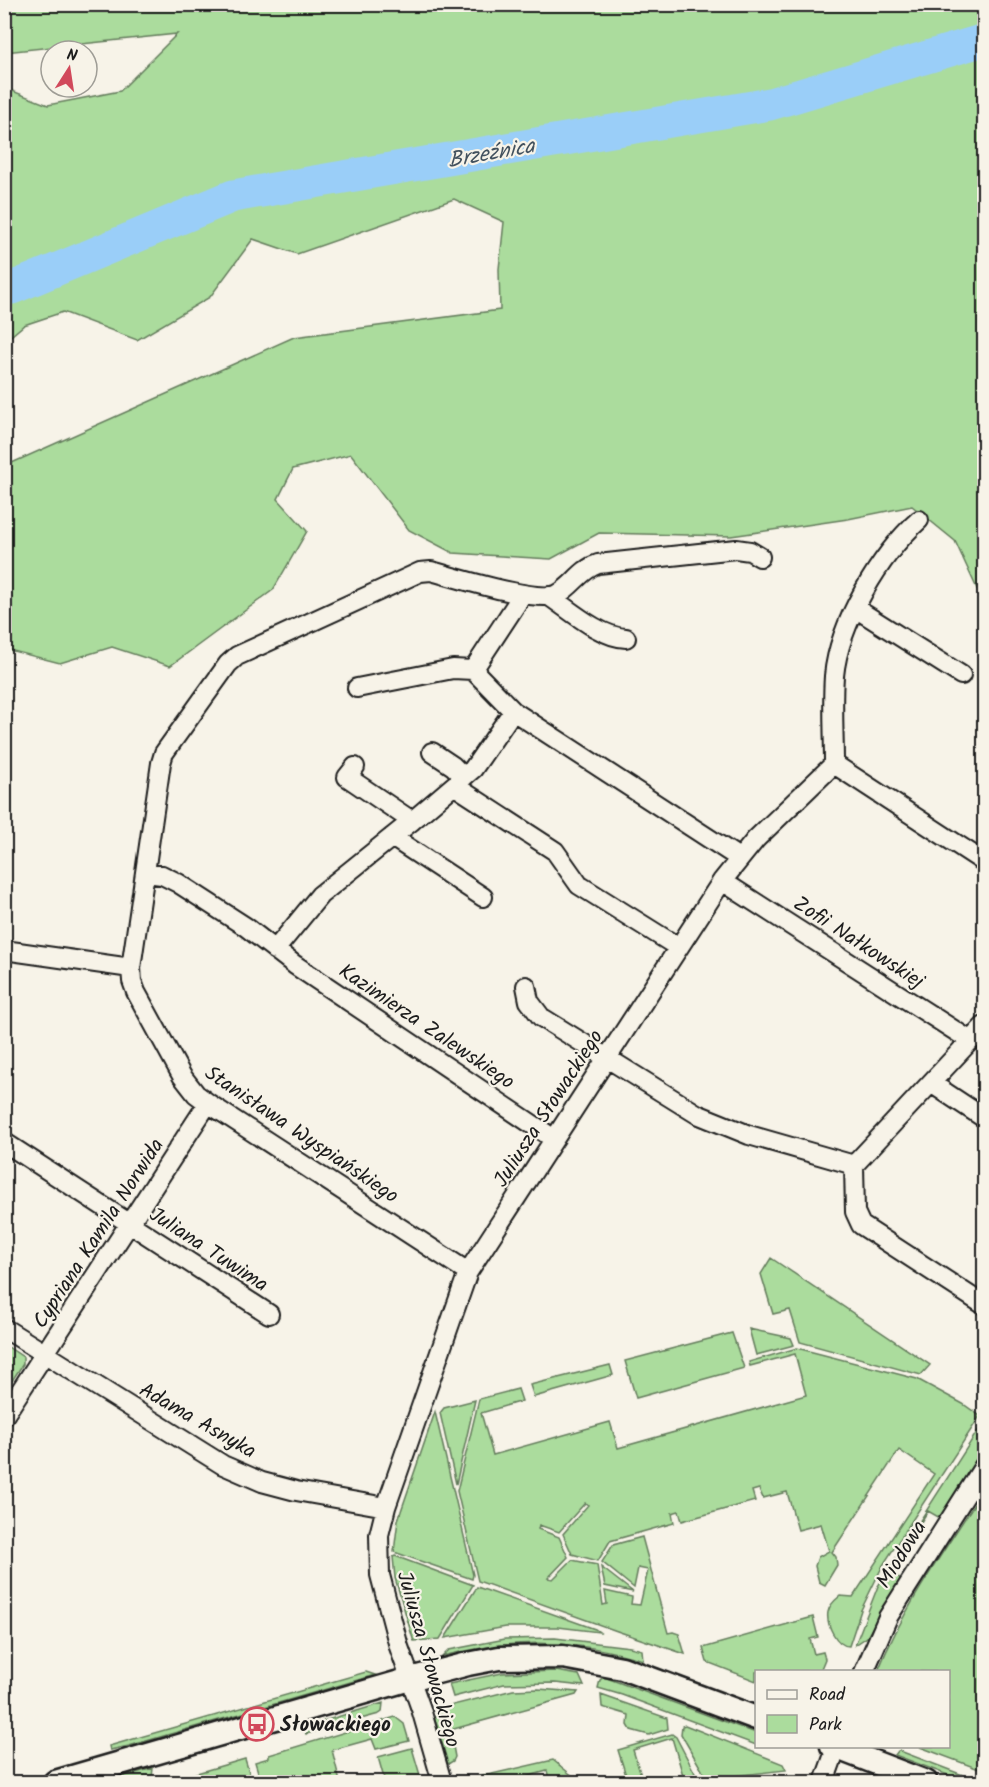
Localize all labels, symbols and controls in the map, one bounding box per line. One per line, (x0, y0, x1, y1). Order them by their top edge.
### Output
north arrow (39, 39, 99, 99)
text: N (64, 43, 79, 69)
water label: Brzeźnica (445, 129, 539, 179)
street label: Zofii Nałkowskiej (786, 888, 931, 999)
street label: Kazimierza Zalewskiego (331, 956, 521, 1099)
street label: Juliusza Słowackiego (486, 1024, 613, 1194)
street label: Stanisława Wyspiańskiego (197, 1058, 405, 1213)
street label: Cypriana Kamila Norwida (25, 1132, 173, 1336)
street label: Juliana Tuwima (142, 1199, 274, 1301)
street label: Adama Asnyka (132, 1374, 262, 1468)
street label: Miodowa (868, 1514, 936, 1595)
street label: Juliusza Słowackiego (387, 1567, 469, 1751)
legend (755, 1670, 950, 1748)
text: Road (809, 1681, 846, 1710)
bus stop icon: Słowackiego (239, 1706, 275, 1742)
place label: Słowackiego (280, 1709, 391, 1742)
text: Park (809, 1711, 842, 1740)

